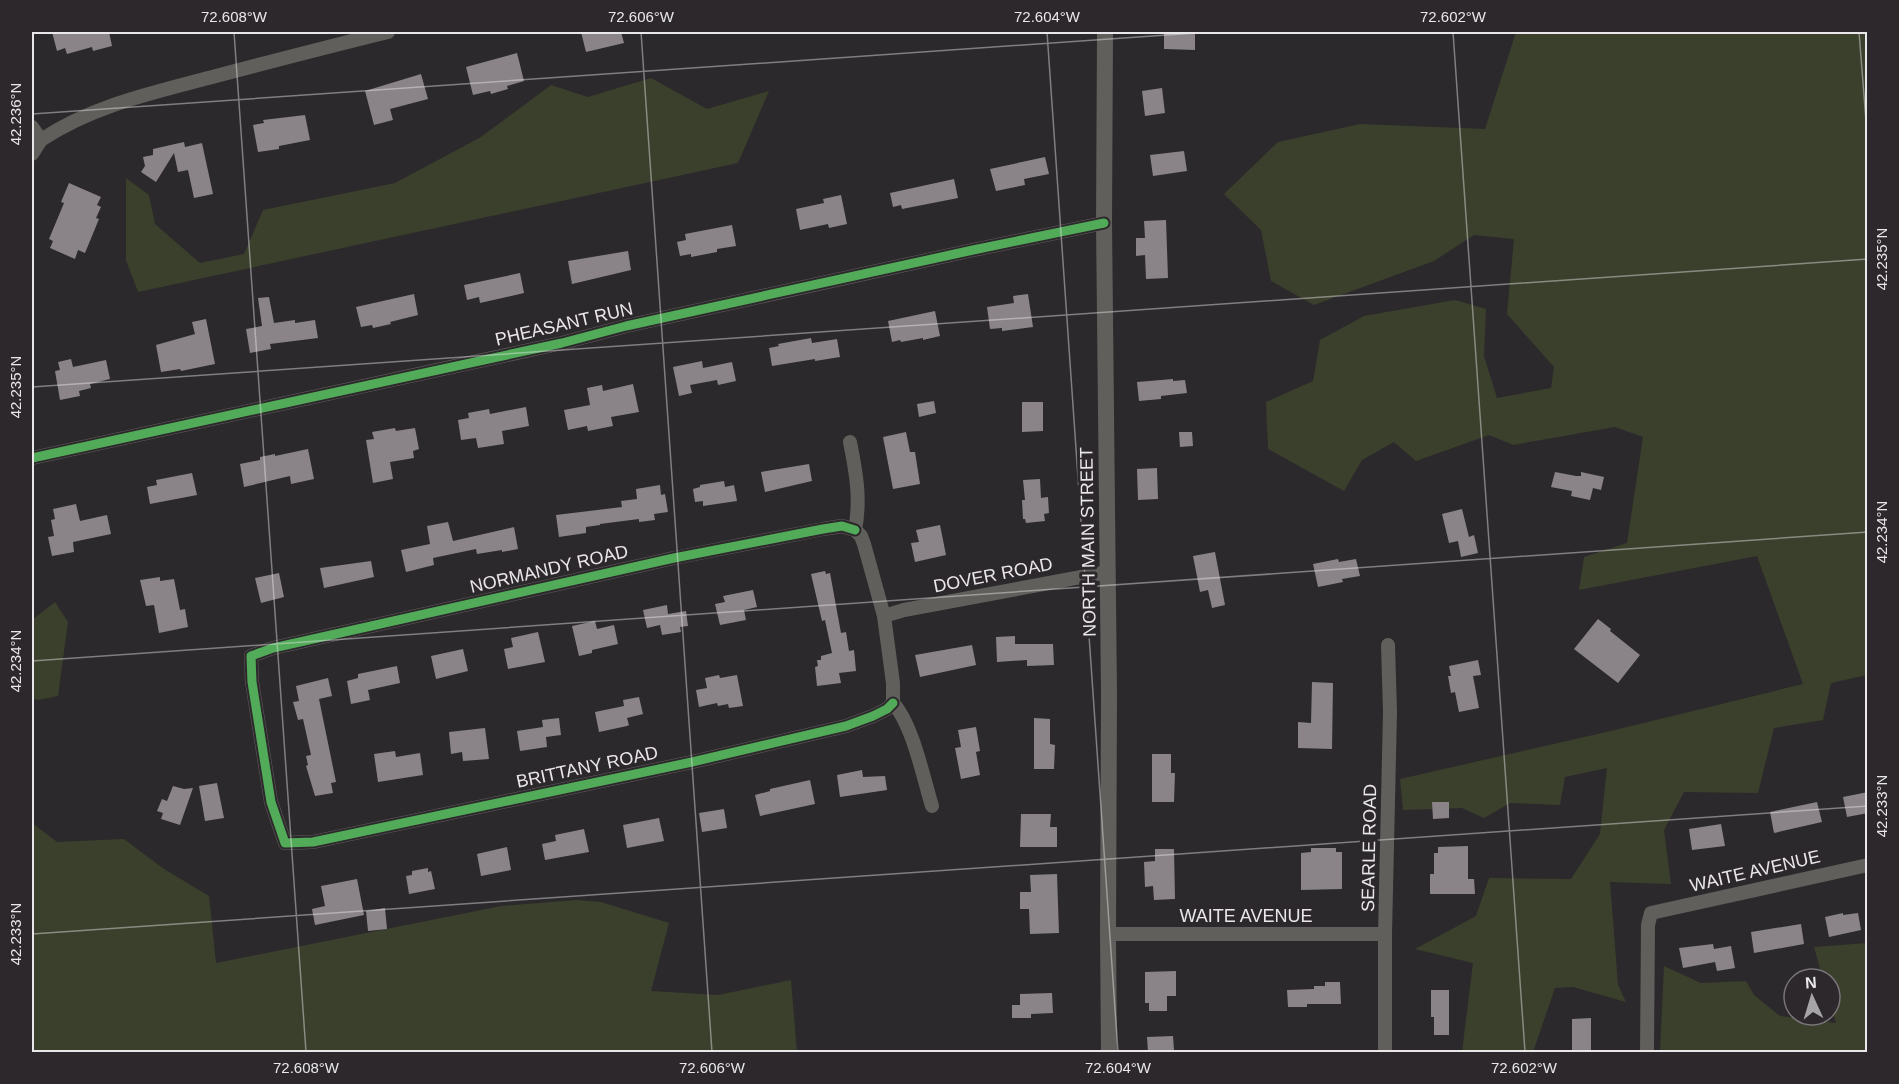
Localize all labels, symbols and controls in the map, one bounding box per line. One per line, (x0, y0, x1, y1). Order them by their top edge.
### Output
text: 72.608°W (201, 8, 268, 25)
text: 72.606°W (608, 8, 675, 25)
text: 72.604°W (1014, 8, 1081, 25)
text: 72.602°W (1420, 8, 1487, 25)
text: 42.236°N (7, 83, 24, 145)
text: 42.235°N (1873, 228, 1890, 290)
street label: PHEASANT RUN (493, 298, 635, 350)
text: 42.235°N (7, 356, 24, 418)
street label: NORTH MAIN STREET (1076, 447, 1100, 637)
text: 42.234°N (1873, 501, 1890, 563)
street label: NORMANDY ROAD (468, 541, 630, 597)
street label: DOVER ROAD (932, 554, 1054, 596)
text: 42.234°N (7, 630, 24, 692)
street label: BRITTANY ROAD (514, 742, 660, 792)
text: 42.233°N (1873, 775, 1890, 837)
street label: SEARLE ROAD (1358, 784, 1380, 912)
street label: WAITE AVENUE (1688, 846, 1822, 896)
text: 42.233°N (7, 903, 24, 965)
street label: WAITE AVENUE (1179, 906, 1313, 926)
north arrow (1782, 967, 1842, 1027)
text: N (1805, 974, 1817, 991)
text: 72.608°W (273, 1059, 340, 1076)
text: 72.606°W (679, 1059, 746, 1076)
text: 72.604°W (1085, 1059, 1152, 1076)
text: 72.602°W (1491, 1059, 1558, 1076)

